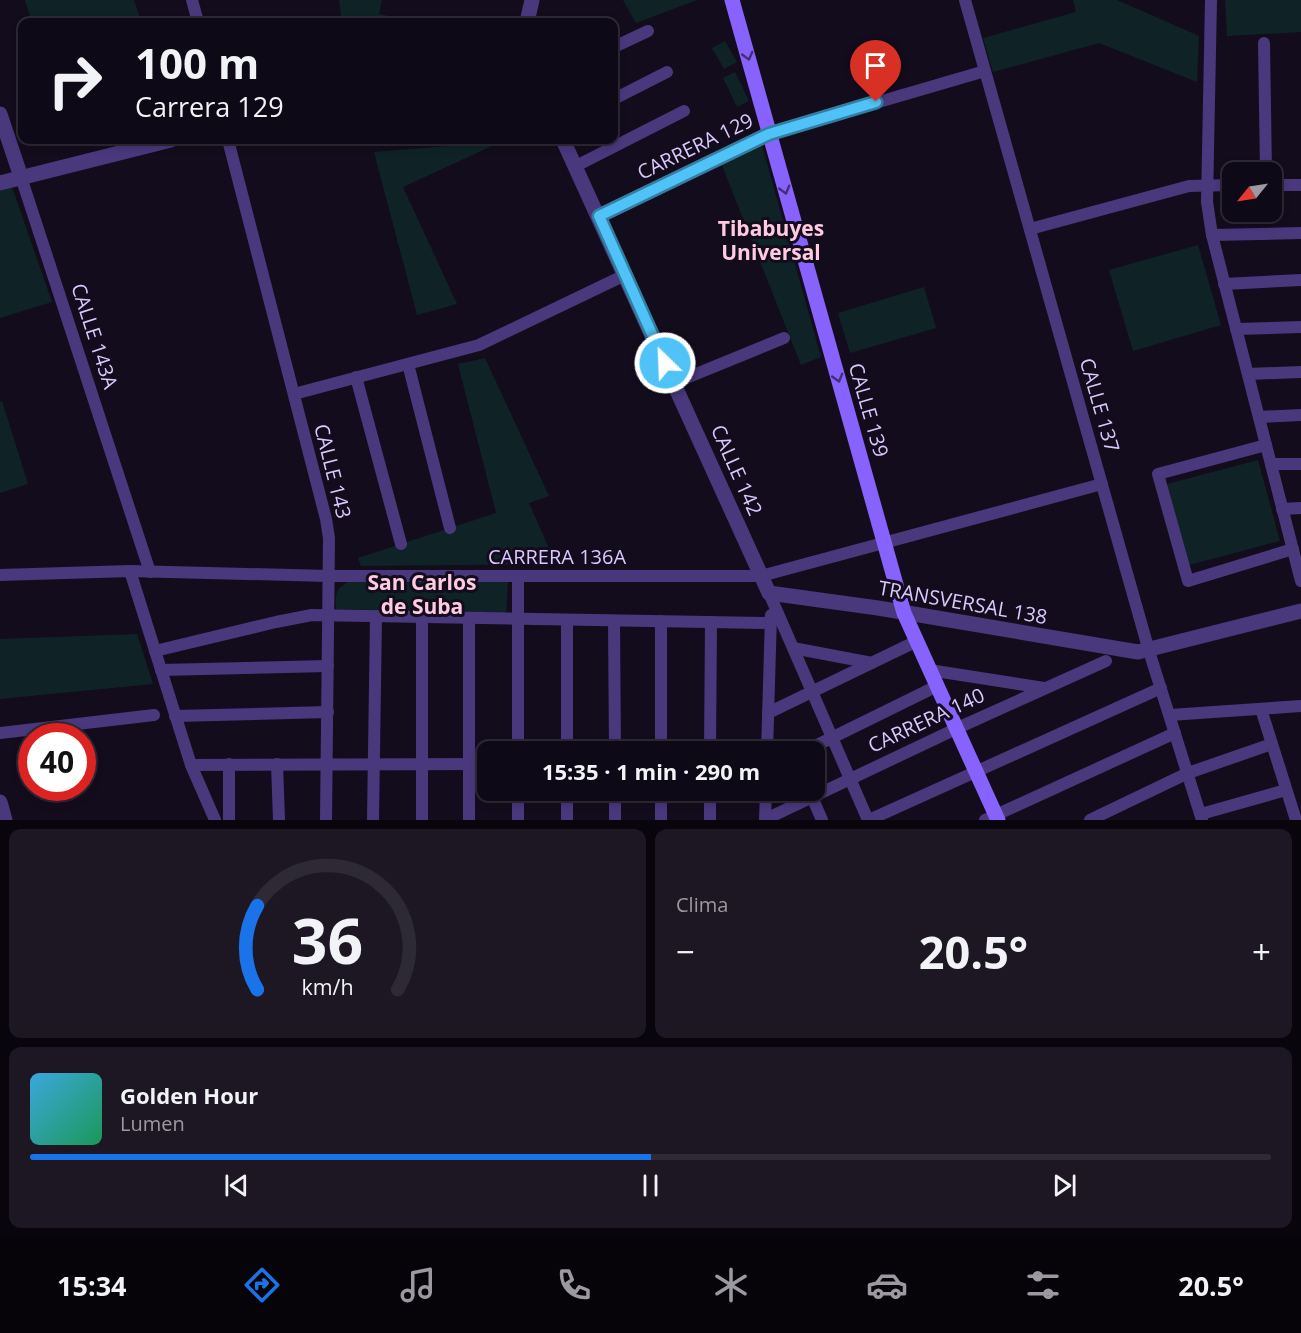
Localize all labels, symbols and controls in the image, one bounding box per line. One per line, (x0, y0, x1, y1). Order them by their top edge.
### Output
text: 100 m (135, 34, 259, 91)
pin (850, 40, 901, 102)
icon: right (36, 42, 114, 120)
icon: arrive (859, 49, 892, 82)
one-way arrow (740, 51, 753, 61)
text: Carrera 129 (135, 88, 284, 125)
street label: CARRERA 129 (633, 106, 757, 186)
north arrow (1222, 162, 1282, 222)
map controls (1222, 162, 1282, 222)
one-way arrow (778, 184, 790, 195)
district label: Tibabuyes Universal (718, 214, 824, 266)
street label: CALLE 143A (65, 280, 125, 393)
position arrow (633, 331, 697, 395)
street label: CALLE 137 (1074, 355, 1126, 455)
street label: CALLE 139 (843, 360, 895, 460)
one-way arrow (830, 373, 843, 383)
street label: CALLE 142 (705, 420, 769, 520)
street label: CALLE 143 (308, 421, 358, 521)
street label: CARRERA 136A (488, 543, 626, 570)
district label: San Carlos de Suba (368, 568, 476, 620)
street label: TRANSVERSAL 138 (876, 574, 1050, 630)
street label: CARRERA 140 (863, 681, 989, 759)
speed limit sign: 40 (18, 723, 96, 801)
text: 15:35 · 1 min · 290 m (542, 756, 760, 786)
text: Clima (676, 891, 728, 918)
text: 36 (292, 897, 363, 982)
text: 20.5° (919, 921, 1028, 982)
text: − (676, 929, 695, 974)
text: + (1252, 929, 1271, 974)
text: km/h (301, 973, 354, 1002)
text: Golden Hour (120, 1080, 258, 1110)
text: Lumen (120, 1110, 185, 1137)
icon: previous (220, 1169, 253, 1202)
icon: pause (634, 1169, 667, 1202)
icon: next (1048, 1169, 1081, 1202)
icon: directions (241, 1264, 283, 1306)
icon: music (397, 1264, 439, 1306)
icon: phone (553, 1264, 595, 1306)
icon: climate (710, 1264, 752, 1306)
icon: car (866, 1264, 908, 1306)
icon: filters (1022, 1264, 1064, 1306)
text: 15:34 (57, 1267, 127, 1304)
text: 20.5° (1178, 1267, 1244, 1304)

